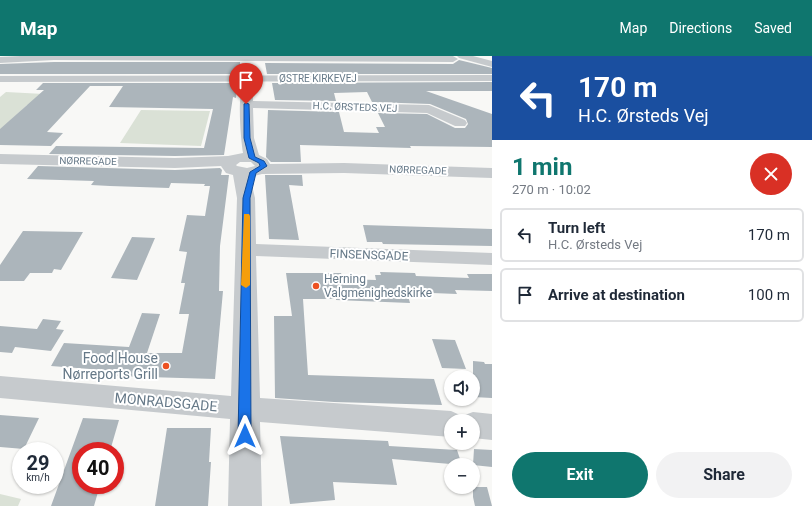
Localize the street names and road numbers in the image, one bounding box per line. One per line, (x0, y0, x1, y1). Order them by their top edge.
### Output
street label: ØSTRE KIRKEVEJ (279, 73, 357, 84)
street label: H.C. ØRSTEDS VEJ (313, 100, 397, 114)
street label: NØRREGADE (59, 155, 117, 167)
street label: NØRREGADE (389, 163, 447, 177)
street label: FINSENSGADE (329, 247, 409, 263)
street label: MONRADSGADE (114, 390, 218, 414)

